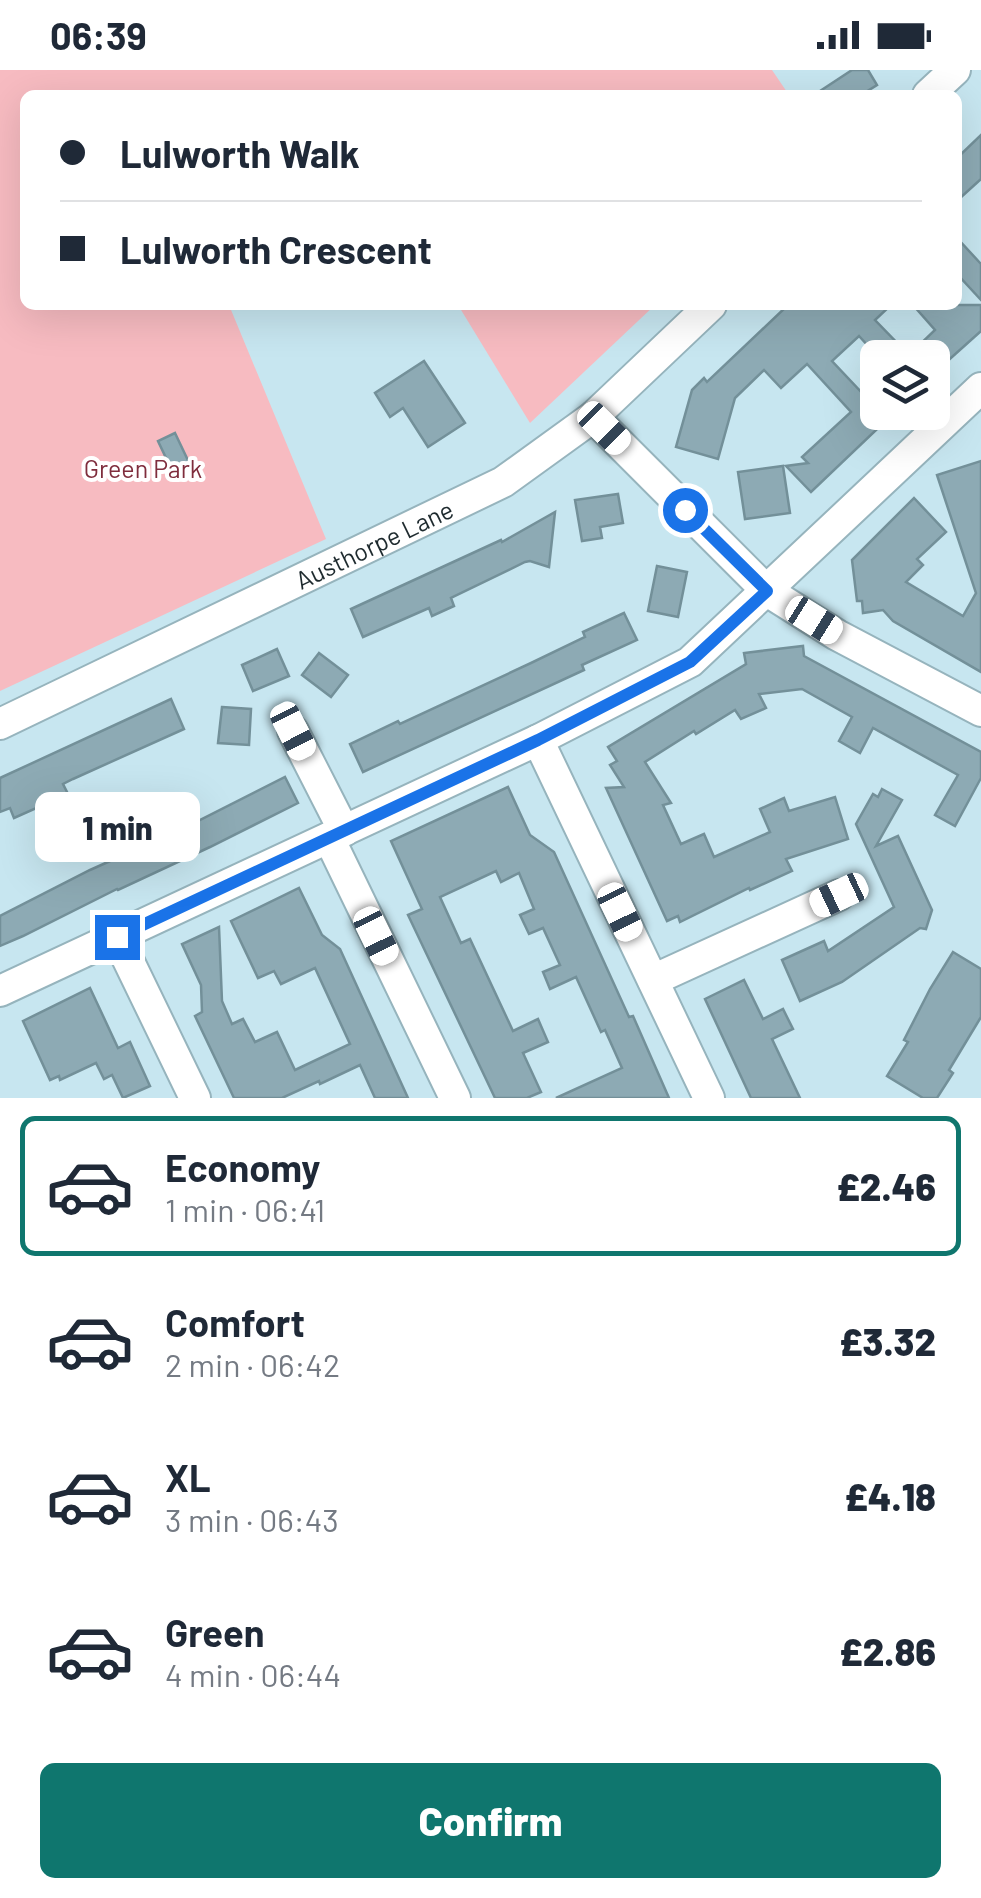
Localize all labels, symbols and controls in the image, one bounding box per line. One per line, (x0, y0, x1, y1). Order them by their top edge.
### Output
text: 06:39 (50, 12, 147, 58)
text: Lulworth Walk (120, 130, 360, 176)
text: Lulworth Crescent (120, 226, 432, 272)
map controls (860, 340, 950, 430)
button: layers (860, 340, 950, 430)
car (572, 396, 636, 460)
park label: Green Park (84, 453, 202, 483)
route start (663, 488, 708, 533)
street label: Austhorpe Lane (290, 493, 458, 595)
car (781, 591, 847, 649)
car (266, 697, 320, 765)
callout: 1 min (34, 792, 200, 862)
text: 1 min (82, 808, 153, 846)
car (805, 869, 873, 921)
car (593, 878, 647, 946)
car (349, 902, 403, 970)
route end (95, 915, 140, 960)
icon: car (45, 1141, 135, 1231)
text: Economy (165, 1144, 320, 1190)
text: £2.46 (836, 1163, 936, 1209)
text: 1 min · 06:41 (165, 1190, 325, 1228)
icon: car (45, 1296, 135, 1386)
text: Comfort (165, 1299, 305, 1345)
text: £3.32 (839, 1318, 936, 1364)
text: 2 min · 06:42 (165, 1345, 340, 1383)
icon: car (45, 1451, 135, 1541)
text: XL (165, 1454, 211, 1500)
text: £4.18 (844, 1473, 936, 1519)
text: 3 min · 06:43 (165, 1500, 339, 1538)
icon: car (45, 1606, 135, 1696)
text: Green (165, 1609, 265, 1655)
text: £2.86 (839, 1628, 936, 1674)
text: 4 min · 06:44 (165, 1655, 341, 1693)
button: Confirm (40, 1763, 941, 1878)

